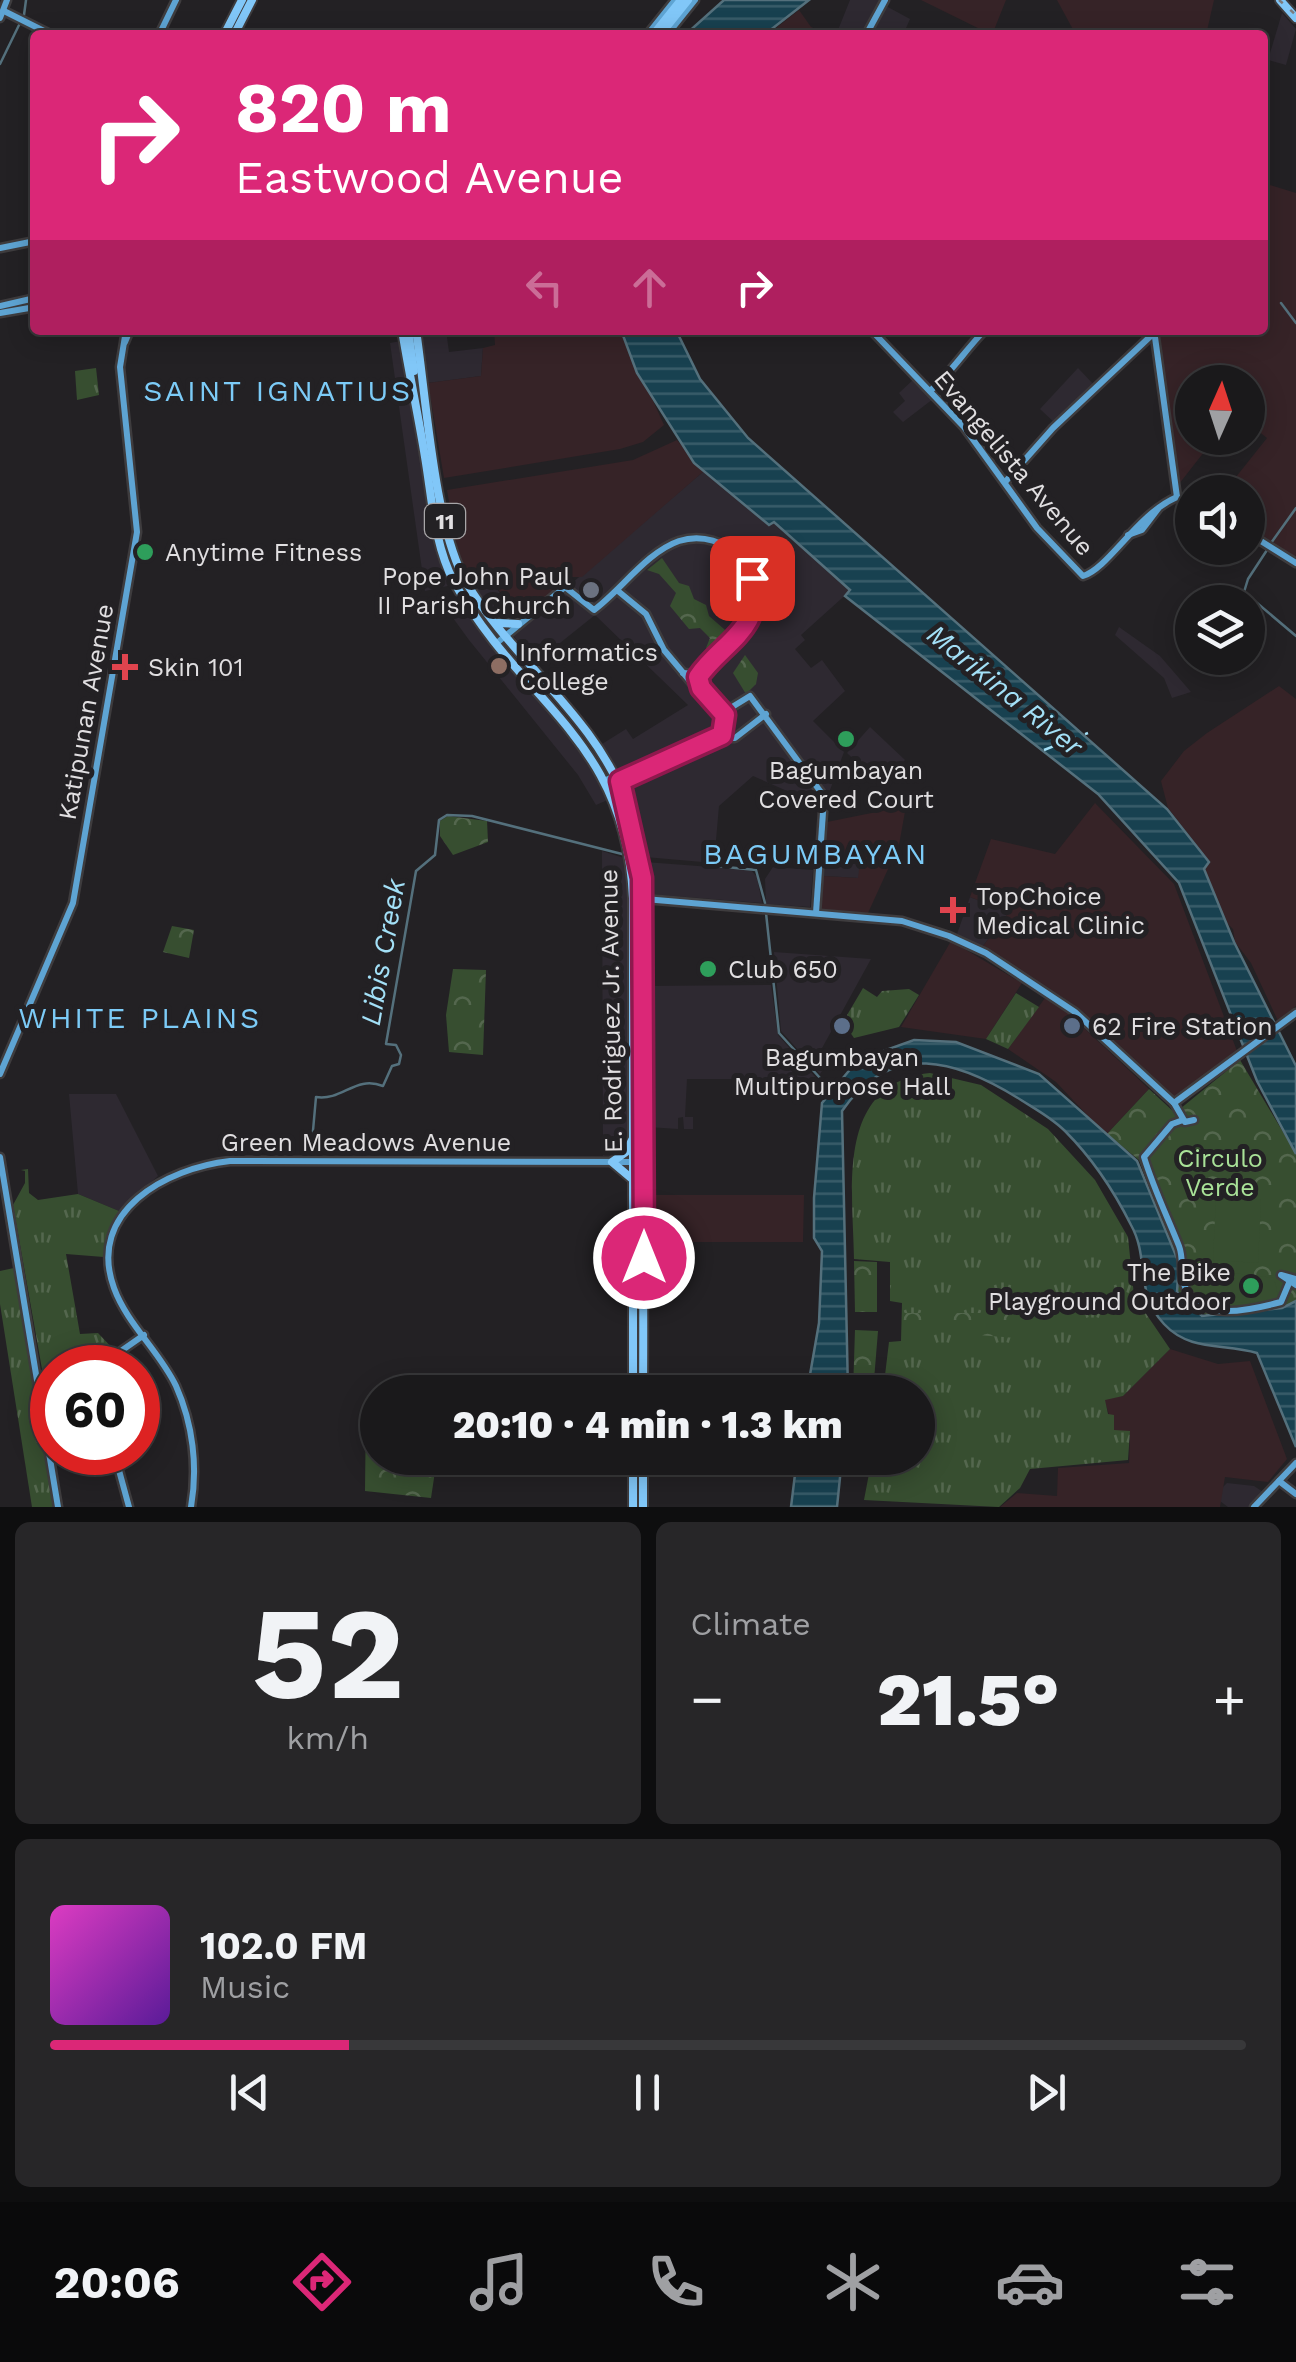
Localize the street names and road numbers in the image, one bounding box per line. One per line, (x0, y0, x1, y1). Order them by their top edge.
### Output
street label: Evangelista Avenue (928, 365, 1100, 561)
road number: 11 (425, 504, 465, 538)
street label: Katipunan Avenue (53, 602, 119, 822)
street label: E. Rodriguez Jr. Avenue (594, 869, 628, 1153)
street label: Green Meadows Avenue (221, 1128, 511, 1157)

